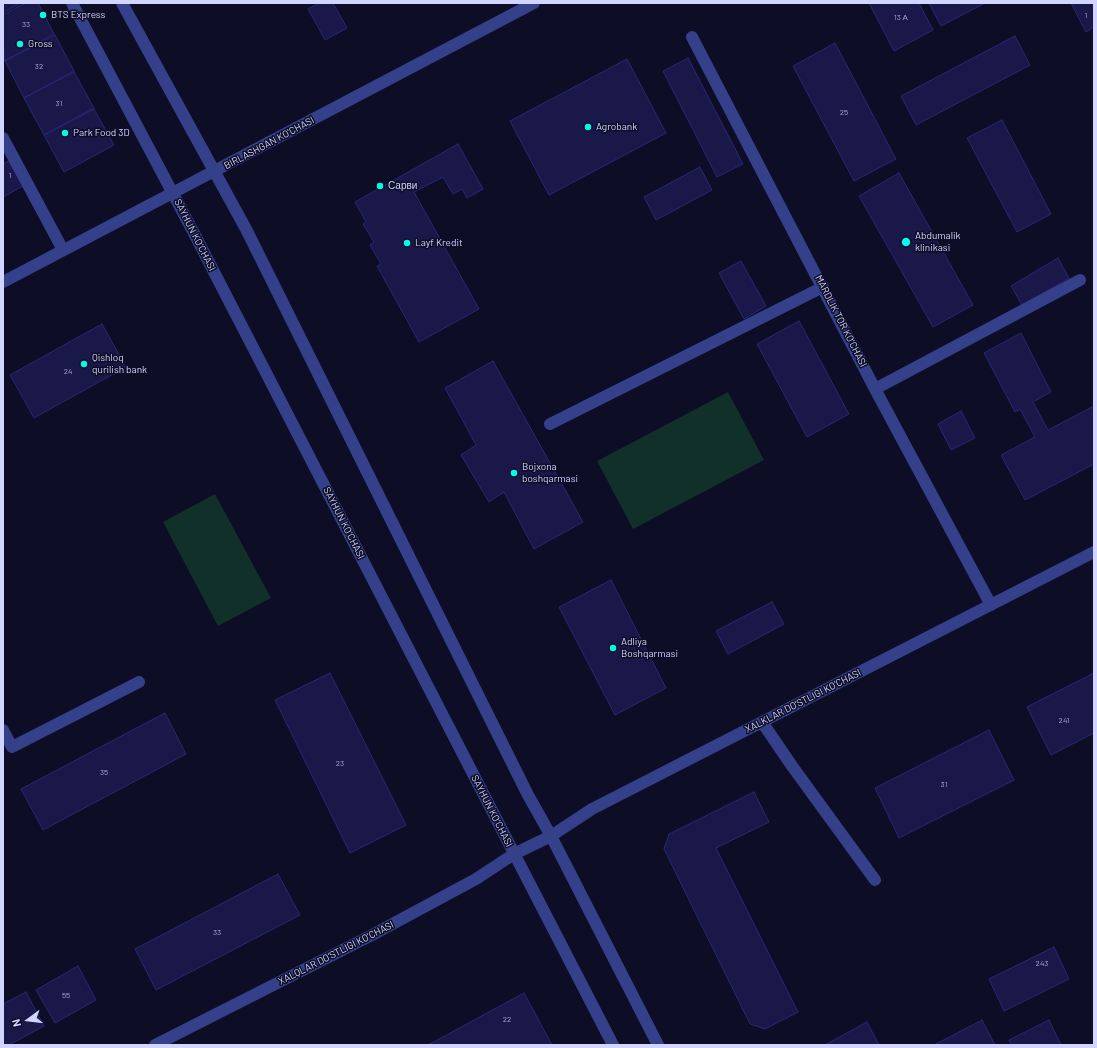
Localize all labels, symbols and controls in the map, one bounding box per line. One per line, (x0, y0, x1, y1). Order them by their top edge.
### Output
place label: BTS Express (51, 9, 105, 21)
marker: BTS Express (38, 10, 48, 20)
house number: 1 (1085, 10, 1087, 20)
house number: 13 А (894, 12, 908, 22)
house number: 33 (22, 19, 30, 29)
place label: Gross (28, 38, 53, 50)
marker: Gross (15, 39, 25, 49)
house number: 32 (35, 61, 43, 71)
house number: 31 (56, 98, 62, 108)
house number: 25 (840, 107, 848, 117)
street label: BIRLASHGAN KO'CHASI (222, 114, 316, 172)
place label: Agrobank (596, 121, 637, 133)
marker: Agrobank (583, 122, 593, 132)
place label: Park Food 3D (73, 127, 130, 139)
marker: Park Food 3D (60, 128, 70, 138)
house number: 1 (9, 170, 11, 180)
place label: Сарви (388, 180, 417, 192)
marker: Сарви (375, 181, 385, 191)
street label: SAYHUN KO'CHASI (172, 197, 218, 273)
place label: Abdumalik klinikasi (915, 230, 961, 254)
marker: Abdumalik klinikasi (900, 236, 912, 248)
place label: Layf Kredit (415, 237, 463, 249)
marker: Layf Kredit (402, 238, 412, 248)
street label: MARDLIK TOR KO'CHASI (813, 273, 869, 369)
place label: Qishloq qurilish bank (92, 352, 147, 376)
marker: Qishloq qurilish bank (79, 359, 89, 369)
house number: 24 (64, 366, 72, 376)
place label: Bojxona boshqarmasi (522, 461, 578, 484)
marker: Bojxona boshqarmasi (509, 468, 519, 478)
street label: SAYHUN KO'CHASI (321, 485, 367, 561)
place label: Adliya Boshqarmasi (621, 636, 678, 660)
marker: Adliya Boshqarmasi (608, 643, 618, 653)
street label: XALKLAR DO'STLIGI KO'CHASI (743, 667, 863, 735)
house number: 241 (1059, 715, 1069, 725)
house number: 23 (336, 758, 344, 768)
house number: 35 (100, 767, 108, 777)
street label: SAYHUN KO'CHASI (469, 773, 515, 849)
house number: 31 (941, 779, 947, 789)
street label: XALQLAR DO'STLIGI KO'CHASI (276, 919, 396, 987)
house number: 33 (213, 927, 221, 937)
house number: 243 (1036, 958, 1048, 968)
house number: 55 (62, 990, 70, 1000)
north arrow (8, 1000, 48, 1040)
house number: 22 (503, 1014, 511, 1024)
text: N (9, 1018, 23, 1028)

